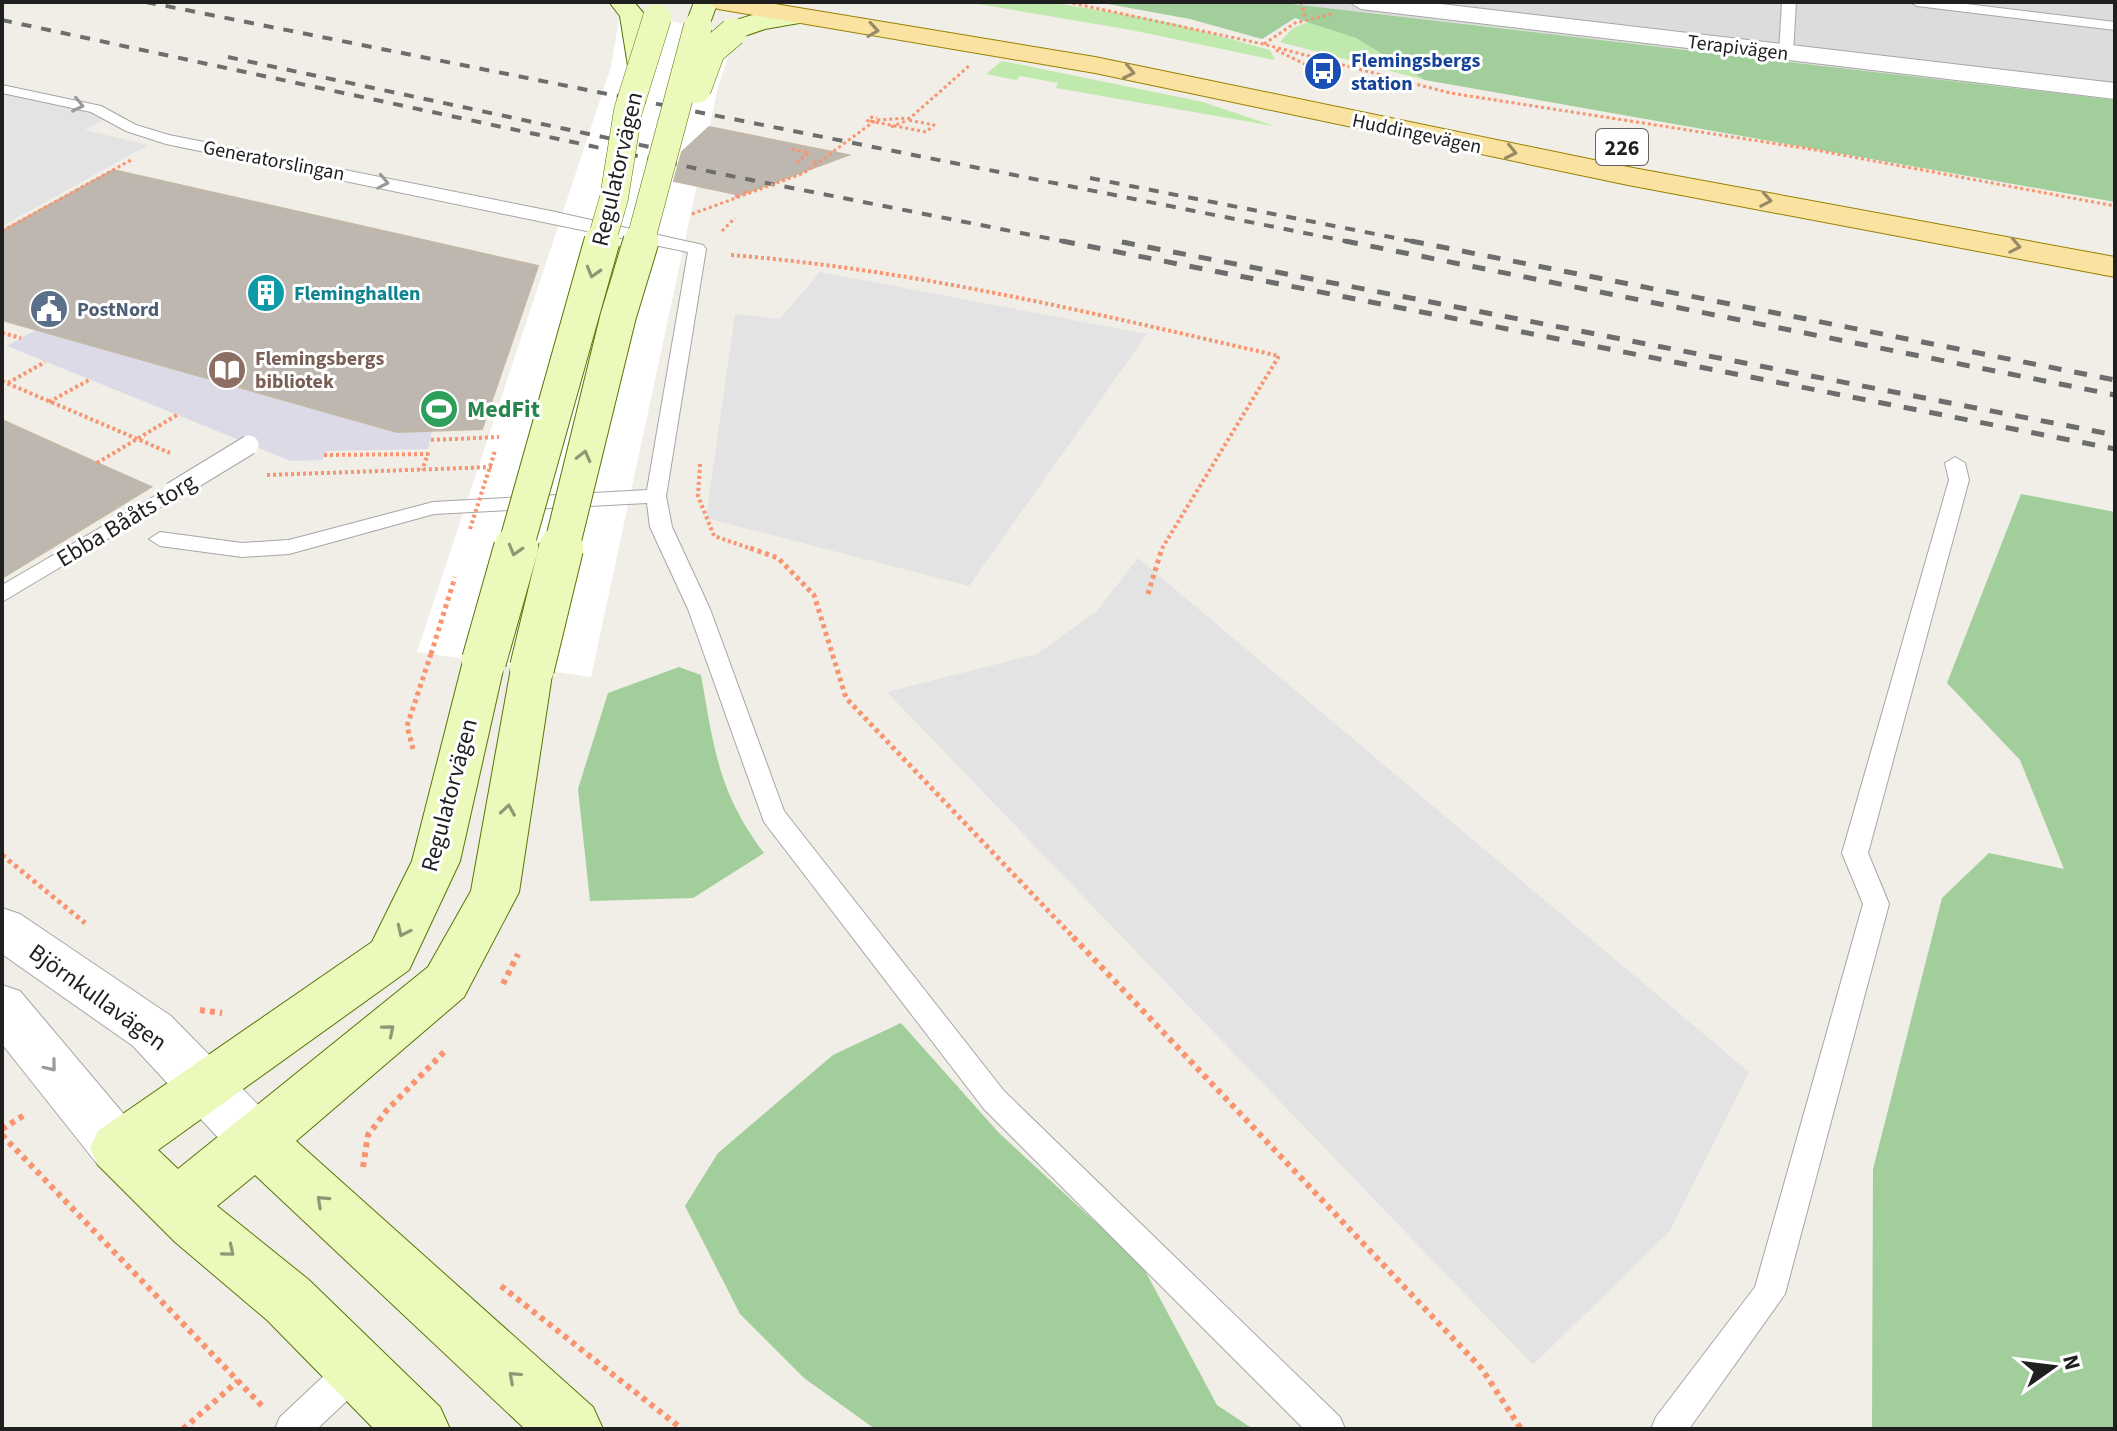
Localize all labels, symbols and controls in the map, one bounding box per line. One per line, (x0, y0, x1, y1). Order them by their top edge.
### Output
one-way arrow (866, 21, 880, 38)
street label: Terapivägen (1686, 28, 1790, 68)
place label: Flemingsbergs station (1351, 47, 1480, 98)
bus stop icon: Flemingsbergs station (1302, 50, 1344, 92)
one-way arrow (1123, 63, 1136, 80)
street label: Regulatorvägen (583, 88, 652, 250)
one-way arrow (71, 96, 85, 113)
street label: Huddingevägen (1350, 107, 1484, 161)
road number: 226 (1596, 129, 1648, 165)
street label: Generatorslingan (201, 134, 347, 188)
one-way arrow (1503, 143, 1517, 160)
one-way arrow (376, 173, 389, 190)
one-way arrow (1759, 191, 1773, 208)
one-way arrow (2008, 237, 2022, 254)
one-way arrow (585, 265, 602, 279)
building icon: Fleminghallen (245, 272, 287, 314)
place label: Fleminghallen (294, 280, 421, 308)
public building icon: PostNord (28, 288, 70, 330)
place label: PostNord (77, 296, 159, 324)
place label: Flemingsbergs bibliotek (255, 345, 384, 396)
library icon: Flemingsbergs bibliotek (206, 349, 248, 391)
sports icon: MedFit (418, 388, 460, 430)
place label: MedFit (467, 392, 540, 427)
one-way arrow (575, 450, 592, 464)
street label: Ebba Bååts torg (50, 465, 203, 576)
one-way arrow (508, 542, 524, 556)
street label: Regulatorvägen (412, 715, 487, 876)
one-way arrow (499, 803, 516, 817)
one-way arrow (397, 923, 413, 938)
street label: Björnkullavägen (21, 935, 174, 1059)
one-way arrow (379, 1025, 394, 1040)
one-way arrow (41, 1057, 56, 1071)
one-way arrow (317, 1196, 331, 1210)
one-way arrow (219, 1241, 234, 1255)
north arrow (2013, 1327, 2093, 1407)
text: N (2054, 1351, 2089, 1373)
one-way arrow (508, 1372, 523, 1386)

